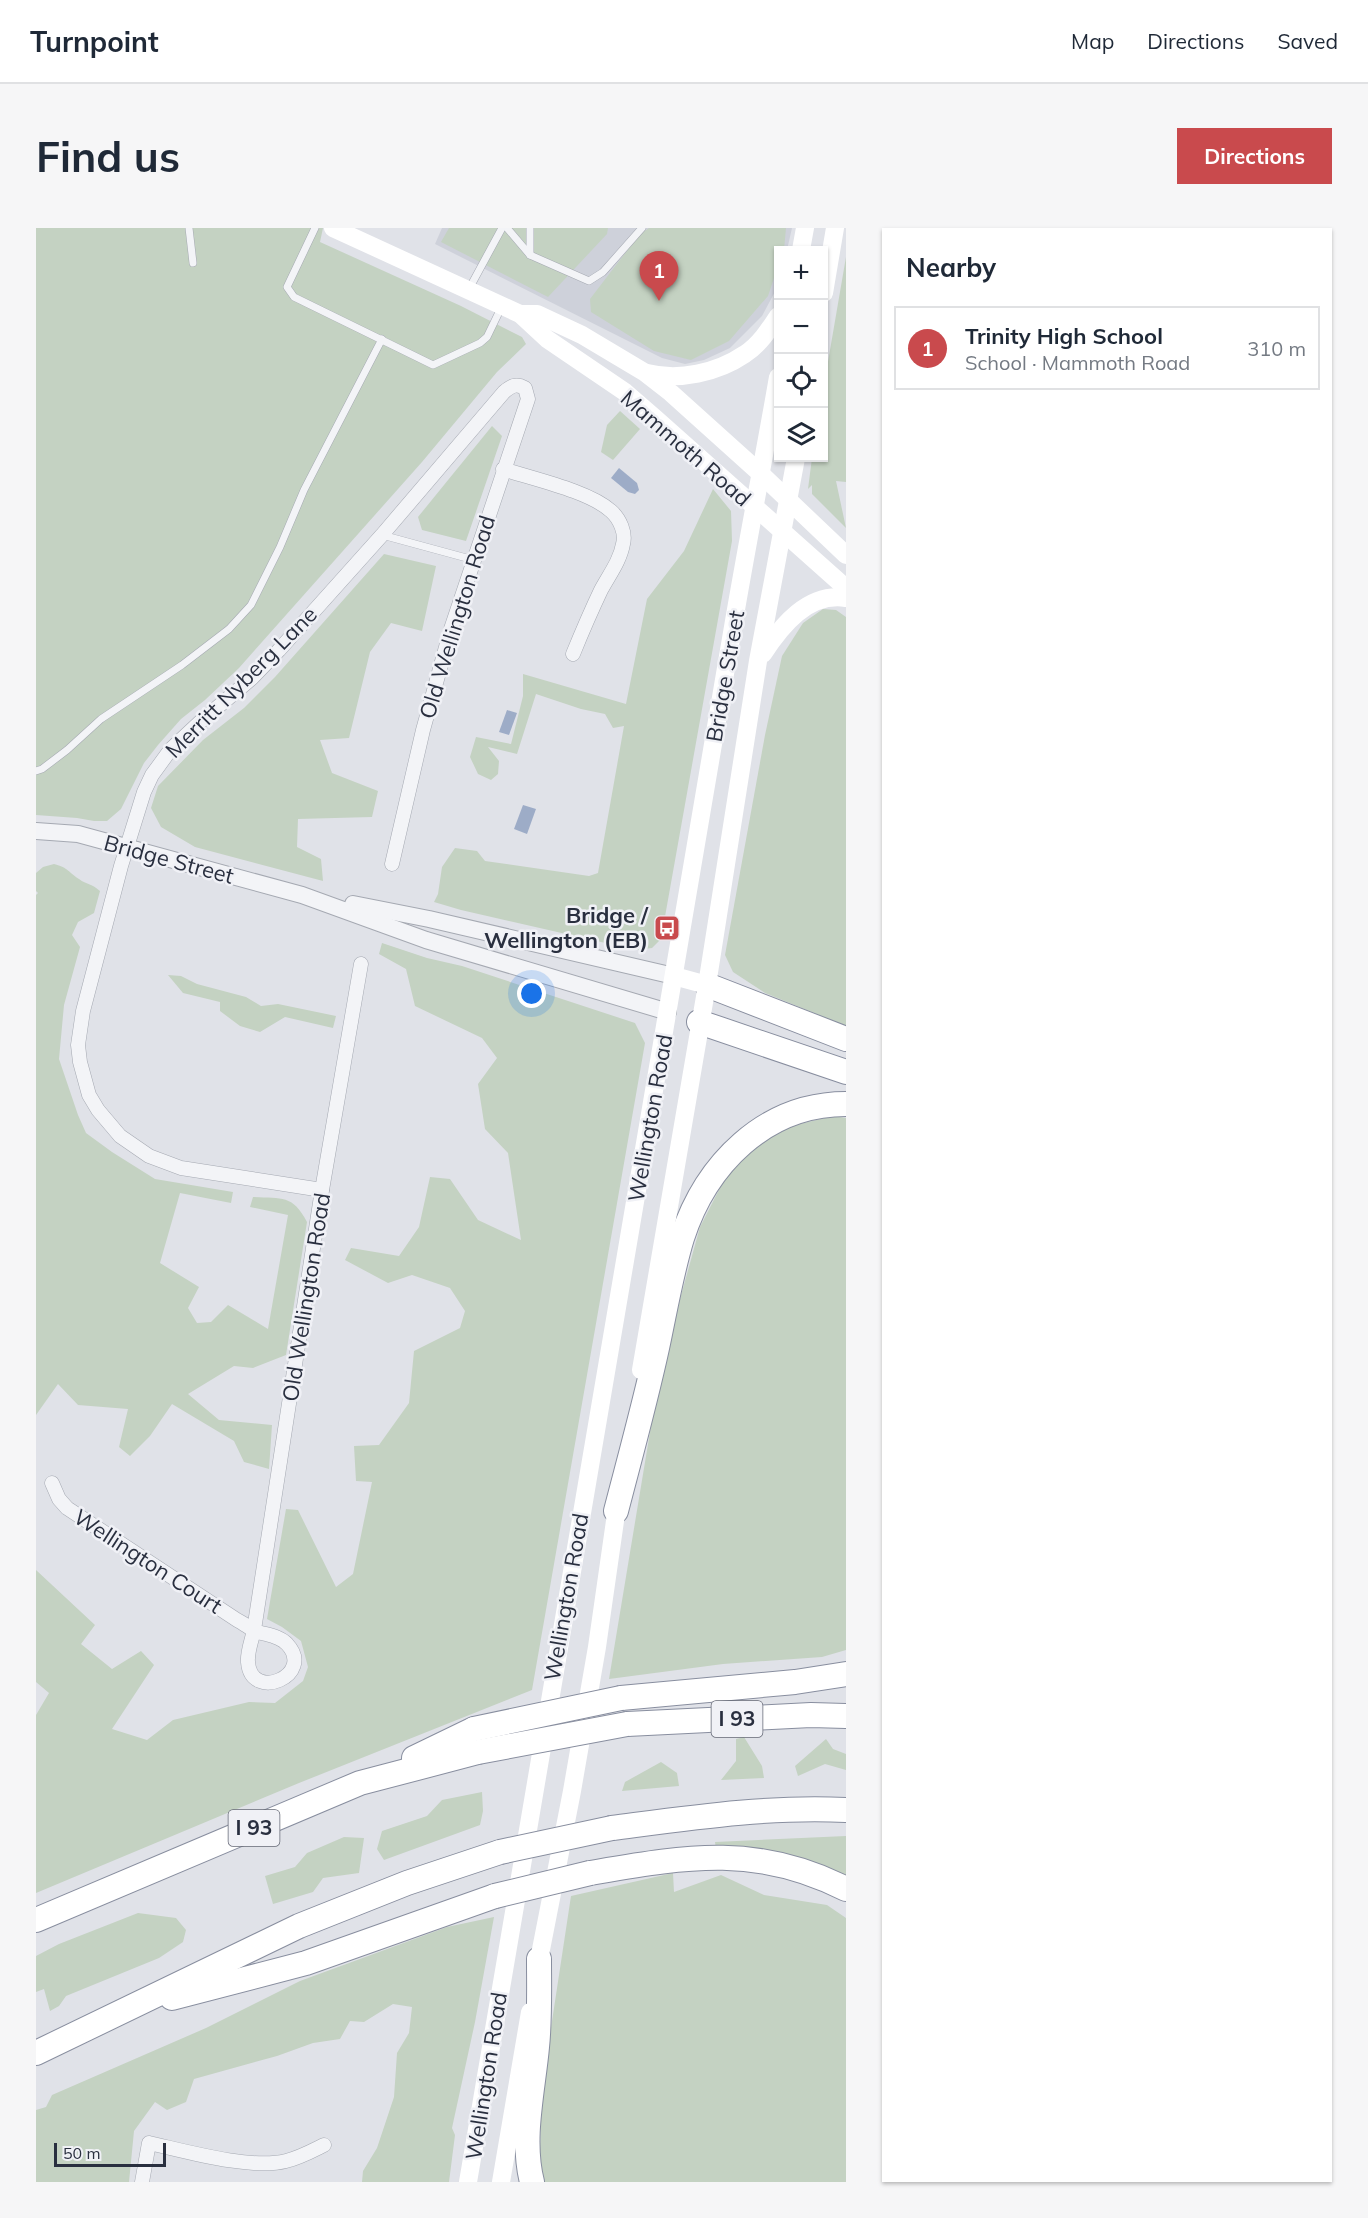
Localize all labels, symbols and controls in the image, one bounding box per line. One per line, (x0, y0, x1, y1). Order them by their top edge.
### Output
text: Turnpoint (30, 24, 159, 59)
text: Map (1071, 28, 1114, 54)
text: Directions (1147, 28, 1244, 54)
text: Saved (1277, 28, 1338, 54)
button: Directions (1177, 128, 1332, 184)
text: Find us (36, 130, 180, 183)
map controls (774, 246, 828, 462)
button: + (774, 246, 828, 300)
pin: 1 (640, 251, 678, 301)
text: Nearby (906, 251, 996, 284)
button: − (774, 300, 828, 354)
text: Trinity High School (965, 322, 1163, 350)
text: 1 (922, 336, 934, 361)
text: 310 m (1247, 336, 1306, 361)
text: School · Mammoth Road (965, 350, 1190, 375)
button: locate (774, 354, 828, 408)
street label: Mammoth Road (615, 384, 757, 512)
button: layers (774, 408, 828, 462)
street label: Old Wellington Road (413, 512, 501, 722)
street label: Merritt Nyberg Lane (159, 600, 323, 764)
street label: Bridge Street (700, 608, 750, 744)
street label: Bridge Street (101, 828, 237, 890)
place label: Bridge / Wellington (EB) (484, 901, 649, 954)
bus stop icon: Bridge / Wellington (EB) (652, 913, 682, 943)
your location (517, 979, 546, 1008)
street label: Wellington Road (621, 1032, 679, 1204)
street label: Old Wellington Road (276, 1191, 336, 1403)
street label: Wellington Court (68, 1503, 228, 1620)
street label: Wellington Road (537, 1511, 595, 1683)
road number: I 93 (712, 1701, 762, 1737)
road number: I 93 (228, 1810, 280, 1846)
street label: Wellington Road (459, 1990, 513, 2162)
scale bar (54, 2140, 166, 2168)
text: 50 m (63, 2143, 100, 2163)

